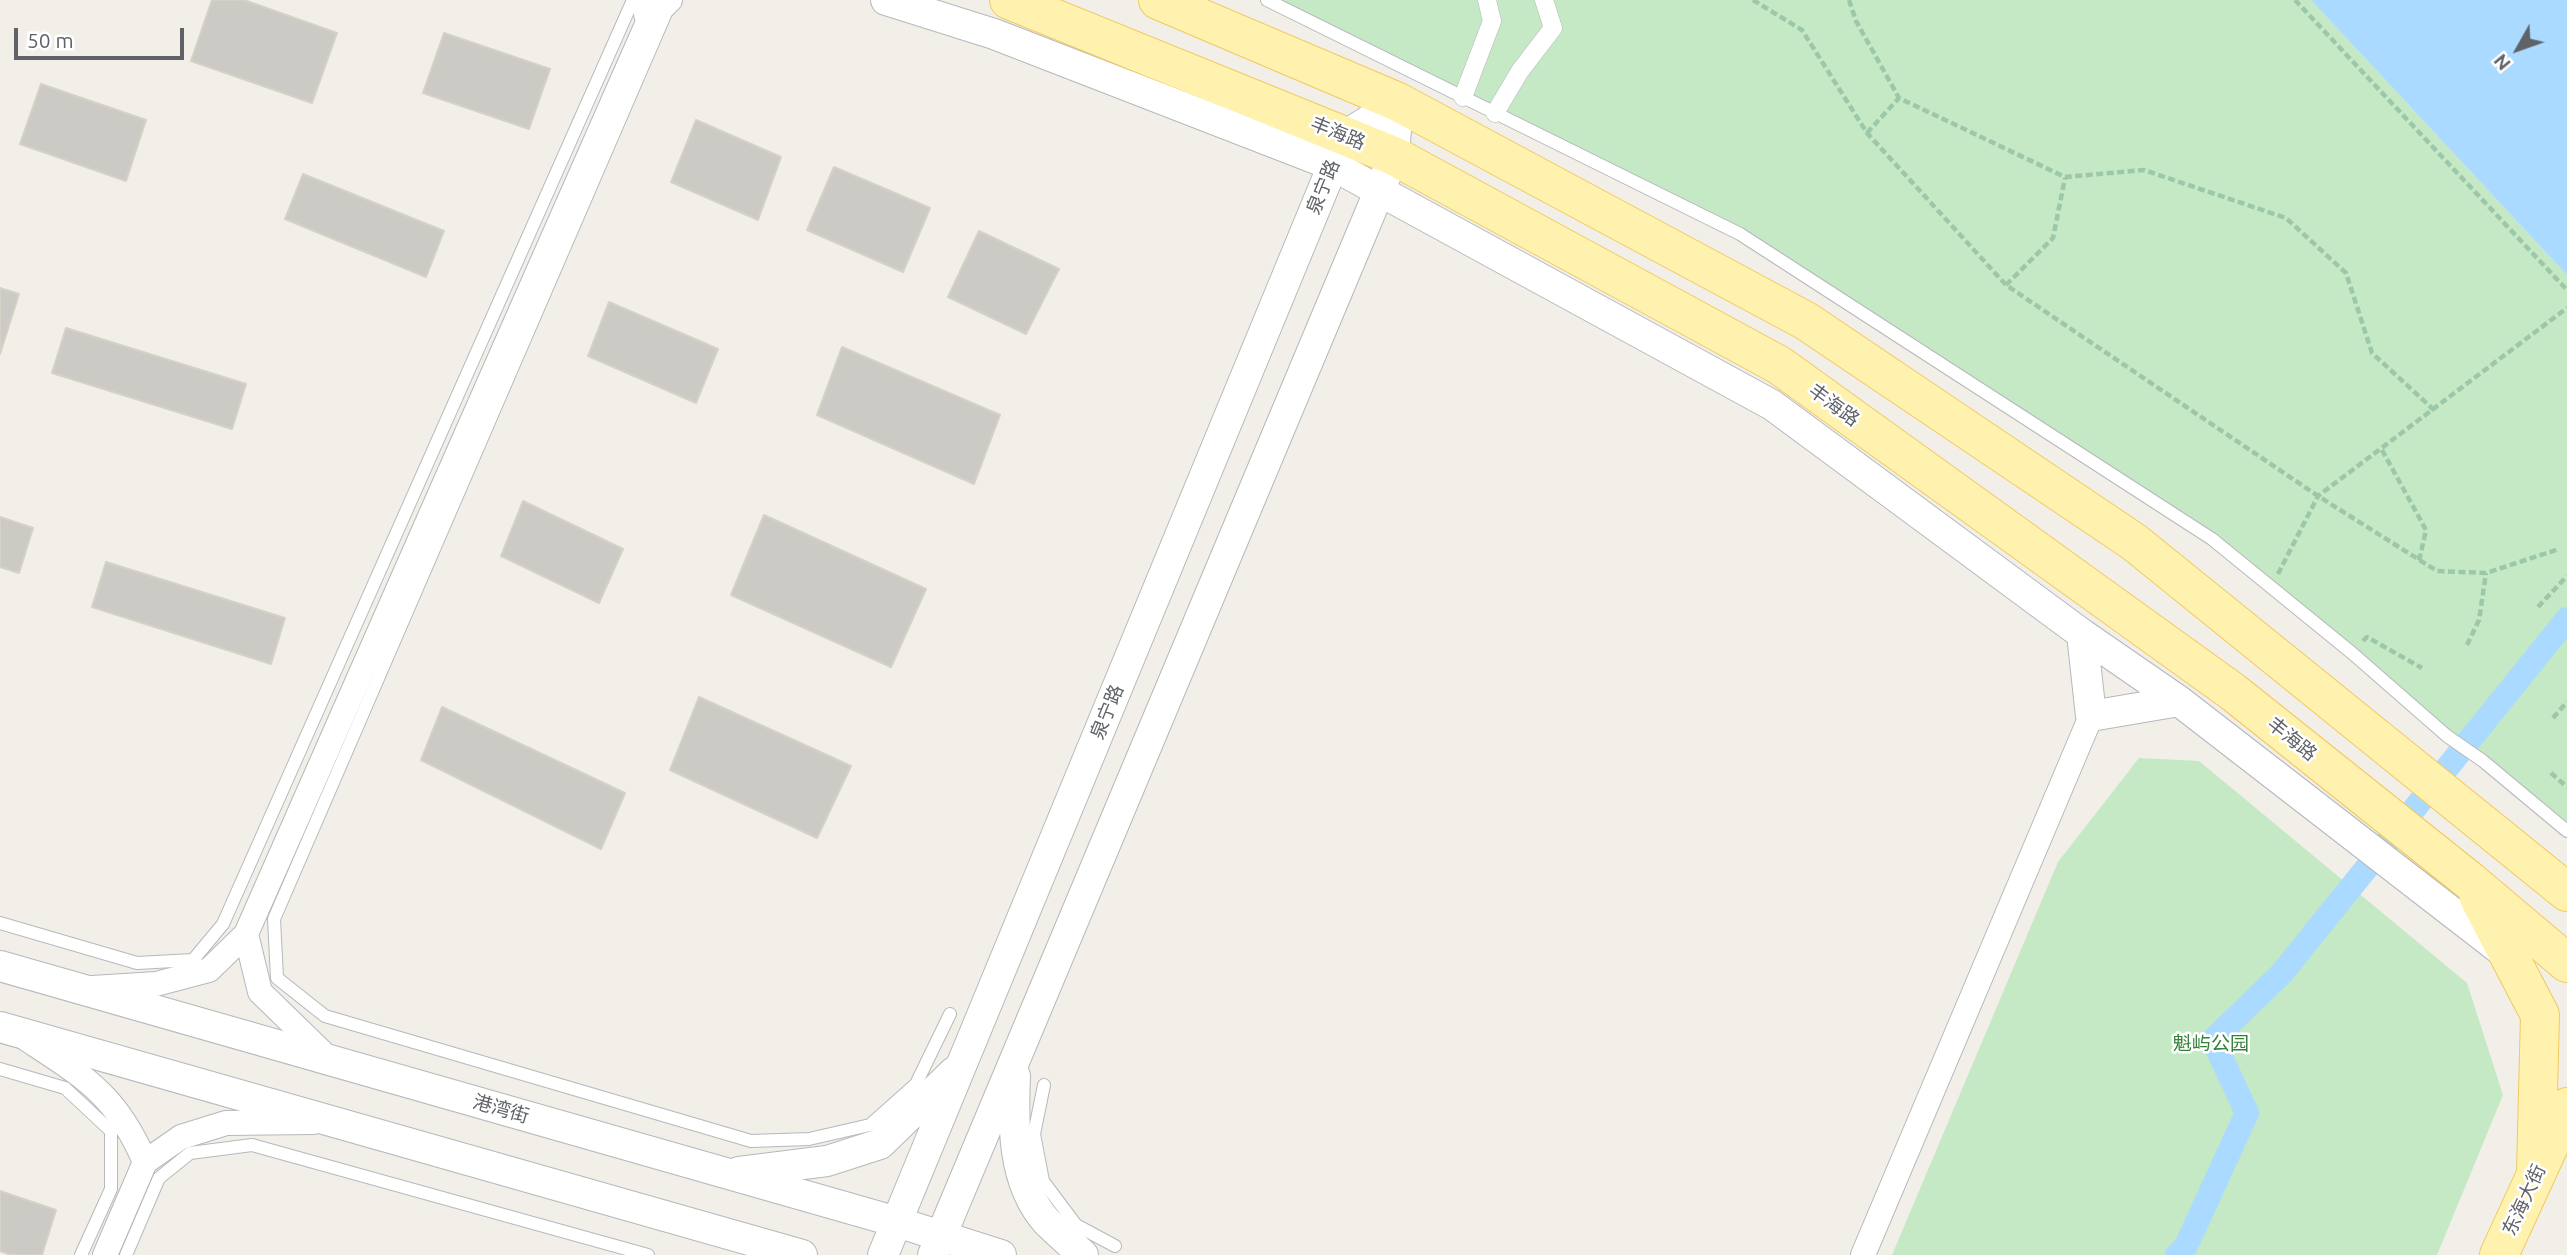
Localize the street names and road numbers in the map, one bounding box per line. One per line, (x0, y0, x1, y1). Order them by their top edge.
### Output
street label: 丰海路 (1307, 112, 1369, 154)
street label: 泉宁路 (1302, 156, 1344, 218)
street label: 丰海路 (1804, 379, 1864, 431)
street label: 泉宁路 (1086, 681, 1128, 743)
street label: 丰海路 (2263, 712, 2321, 766)
street label: 港湾街 (470, 1090, 532, 1128)
street label: 东海大街 (2498, 1161, 2550, 1239)

